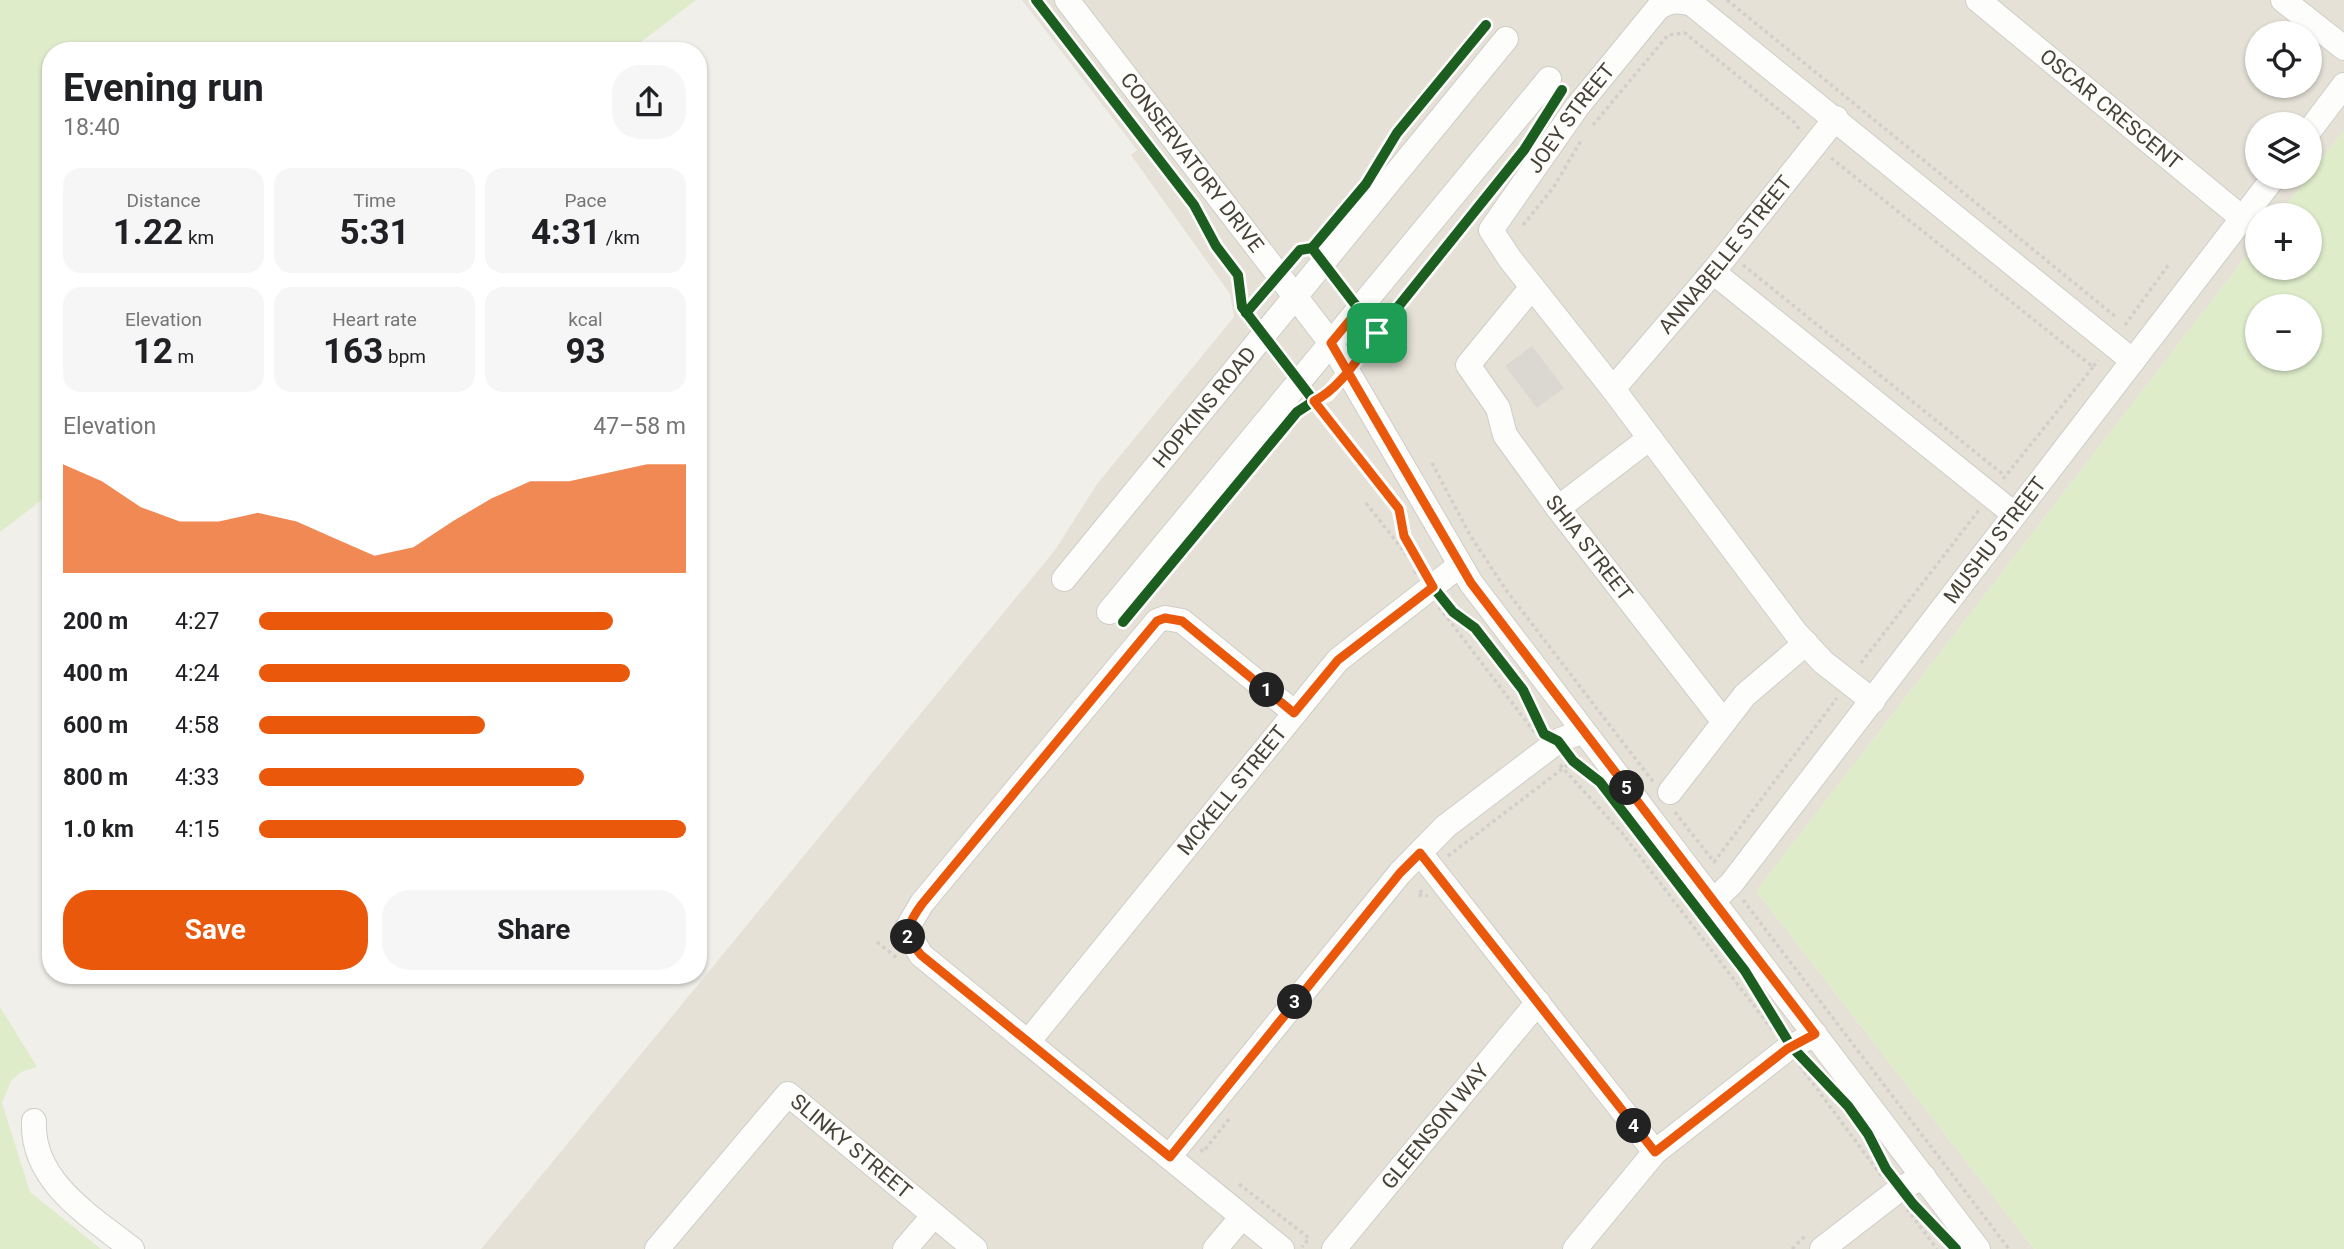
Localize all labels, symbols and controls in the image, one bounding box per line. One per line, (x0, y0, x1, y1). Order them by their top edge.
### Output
map controls (2245, 21, 2322, 371)
button: locate (2245, 21, 2322, 98)
street label: OSCAR CRESCENT (2035, 44, 2187, 175)
street label: JOEY STREET (1523, 58, 1620, 178)
button: share (612, 65, 686, 139)
text: Evening run (63, 66, 264, 110)
street label: CONSERVATORY DRIVE (1115, 68, 1269, 257)
button: layers (2245, 112, 2322, 189)
text: 18:40 (63, 114, 120, 141)
street label: ANNABELLE STREET (1654, 171, 1797, 339)
text: Distance (127, 189, 200, 212)
text: Time (353, 189, 396, 212)
text: Pace (564, 189, 607, 212)
button: + (2245, 203, 2322, 280)
text: 1.22 (113, 212, 183, 253)
text: 5:31 (339, 212, 410, 253)
text: 4:31 (531, 212, 601, 253)
text: km (183, 226, 214, 249)
text: /km (601, 226, 640, 249)
button: − (2245, 294, 2322, 371)
pin (1347, 303, 1407, 363)
text: Elevation (125, 308, 202, 331)
text: Heart rate (332, 308, 417, 331)
text: kcal (568, 308, 603, 331)
icon: arrive (1358, 314, 1396, 352)
text: 12 (133, 331, 173, 372)
text: 163 (323, 331, 383, 372)
text: 93 (565, 331, 606, 372)
street label: HOPKINS ROAD (1148, 342, 1261, 472)
text: m (173, 345, 194, 368)
text: bpm (383, 345, 426, 368)
text: Elevation (63, 413, 156, 440)
text: 47–58 m (593, 413, 686, 440)
street label: MUSHU STREET (1939, 472, 2051, 608)
street label: SHIA STREET (1541, 491, 1638, 606)
text: 200 m (63, 608, 128, 635)
text: 4:27 (175, 608, 219, 635)
text: 400 m (63, 660, 128, 687)
text: 4:24 (175, 660, 219, 687)
pin: 1 (1250, 672, 1284, 708)
text: 1 (1261, 678, 1272, 701)
text: 600 m (63, 712, 128, 739)
text: 4:58 (175, 712, 219, 739)
street label: MCKELL STREET (1173, 721, 1292, 860)
text: 800 m (63, 764, 128, 791)
text: 4:33 (175, 764, 219, 791)
pin: 5 (1610, 770, 1644, 806)
text: 5 (1621, 776, 1632, 799)
text: 1.0 km (63, 816, 134, 843)
text: 4:15 (175, 816, 219, 843)
button: Save (63, 890, 368, 970)
button: Share (382, 890, 686, 970)
pin: 2 (890, 920, 926, 954)
text: 2 (902, 925, 913, 948)
pin: 3 (1278, 984, 1312, 1020)
text: 3 (1289, 990, 1300, 1013)
street label: GLEENSON WAY (1377, 1059, 1494, 1194)
street label: SLINKY STREET (786, 1089, 917, 1204)
pin: 4 (1616, 1108, 1652, 1144)
text: 4 (1628, 1114, 1639, 1137)

